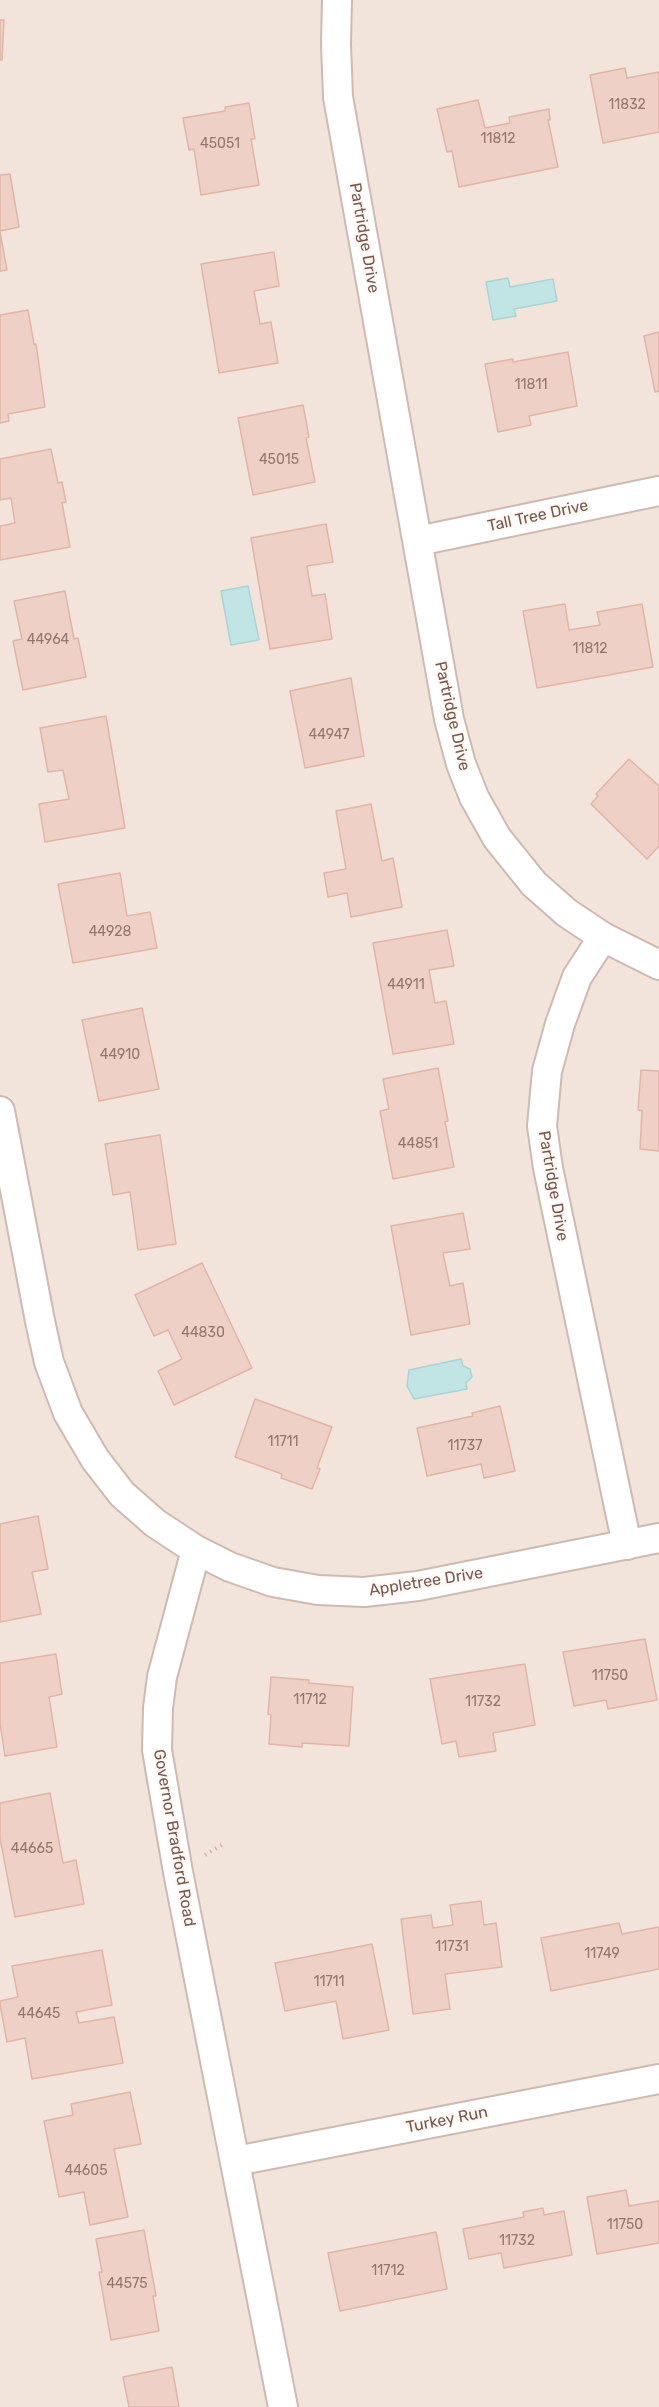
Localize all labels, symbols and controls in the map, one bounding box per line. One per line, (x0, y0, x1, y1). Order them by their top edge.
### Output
house number: 11832 (608, 97, 646, 113)
house number: 11812 (480, 131, 516, 147)
house number: 45051 (200, 136, 240, 152)
street label: Partridge Drive (345, 181, 383, 295)
house number: 11811 (515, 377, 547, 393)
house number: 45015 (259, 452, 299, 468)
street label: Tall Tree Drive (486, 496, 590, 536)
house number: 44964 (27, 632, 69, 648)
house number: 11812 (572, 641, 608, 657)
street label: Partridge Drive (430, 659, 474, 773)
house number: 44947 (309, 727, 349, 743)
house number: 44928 (89, 924, 131, 940)
house number: 44911 (387, 977, 425, 993)
house number: 44910 (100, 1047, 140, 1063)
street label: Partridge Drive (534, 1129, 572, 1243)
house number: 44851 (398, 1136, 438, 1152)
house number: 44830 (181, 1325, 225, 1341)
house number: 11711 (267, 1434, 299, 1450)
house number: 11737 (448, 1438, 482, 1454)
street label: Appletree Drive (368, 1564, 484, 1600)
house number: 11750 (592, 1668, 628, 1684)
house number: 11712 (293, 1692, 327, 1708)
house number: 11732 (465, 1694, 501, 1710)
street label: Governor Bradford Road (149, 1748, 199, 1928)
house number: 44665 (11, 1841, 53, 1857)
house number: 11731 (435, 1939, 469, 1955)
house number: 11749 (584, 1946, 620, 1962)
house number: 11711 (313, 1974, 345, 1990)
house number: 44645 (18, 2006, 60, 2022)
street label: Turkey Run (405, 2103, 489, 2137)
house number: 44605 (64, 2163, 108, 2179)
house number: 11750 (607, 2217, 643, 2233)
house number: 11732 (499, 2233, 535, 2249)
house number: 11712 (371, 2263, 405, 2279)
house number: 44575 (106, 2276, 148, 2292)

